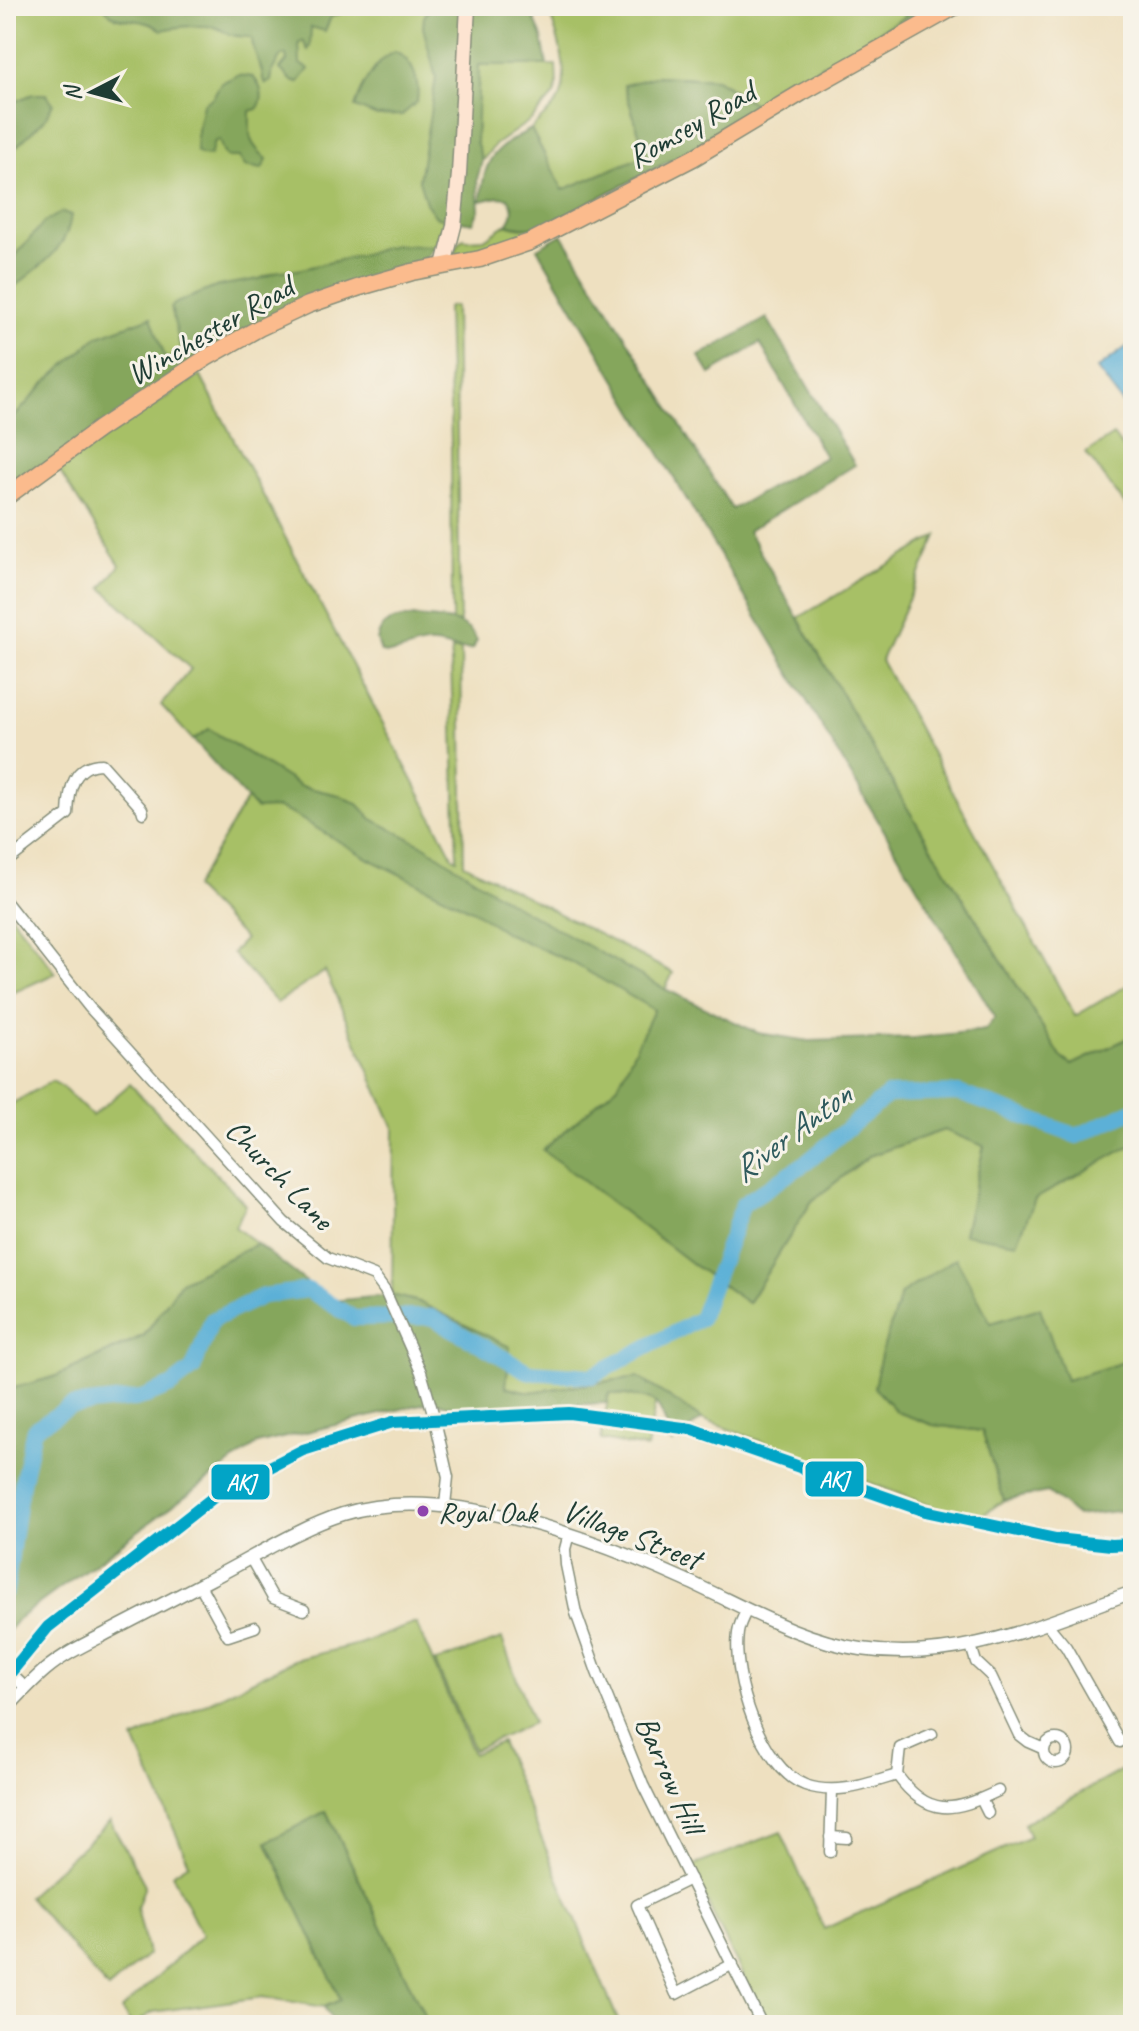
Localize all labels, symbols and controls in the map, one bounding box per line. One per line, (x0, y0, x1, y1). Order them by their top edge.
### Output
north arrow (52, 52, 132, 132)
street label: Romsey Road (620, 69, 766, 177)
text: N (58, 82, 88, 102)
street label: Winchester Road (120, 264, 305, 395)
water label: River Anton (723, 1072, 862, 1191)
street label: Church Lane (217, 1110, 345, 1240)
line badge: AKJ (804, 1460, 865, 1498)
line badge: AKJ (210, 1463, 271, 1501)
text: AKJ (819, 1466, 852, 1494)
text: AKJ (226, 1469, 259, 1497)
street label: Village Street (557, 1489, 711, 1581)
place label: Royal Oak (438, 1493, 539, 1531)
marker: Royal Oak (415, 1503, 431, 1519)
street label: Barrow Hill (626, 1709, 716, 1844)

